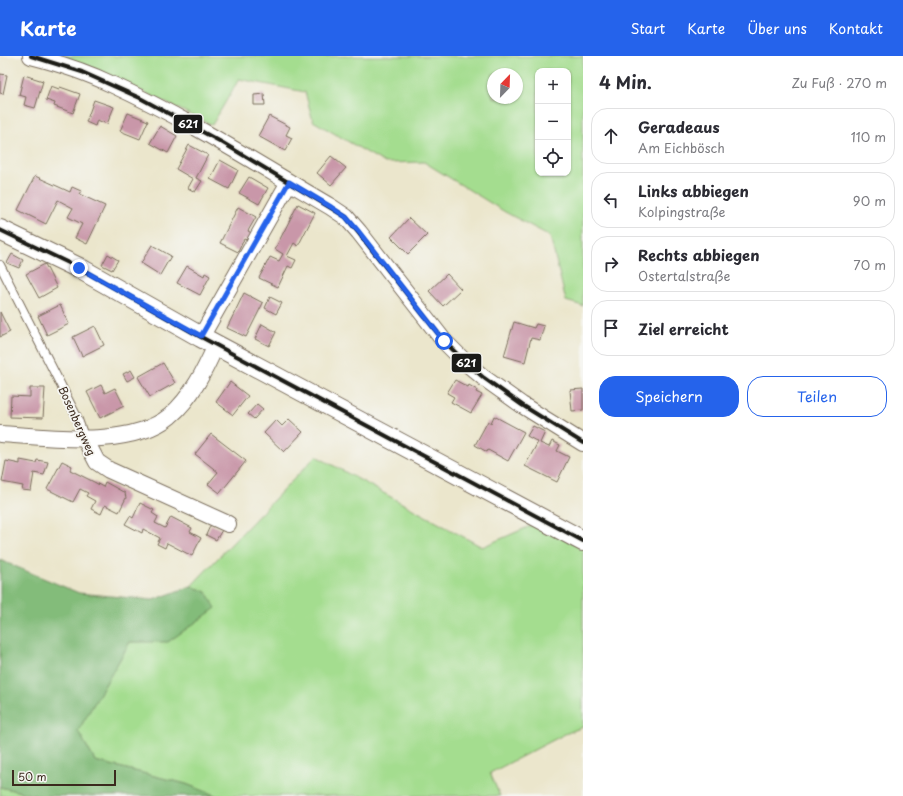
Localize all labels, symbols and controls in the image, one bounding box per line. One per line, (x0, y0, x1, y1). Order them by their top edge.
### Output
text: Karte (20, 14, 77, 42)
text: Start (630, 18, 665, 39)
text: Karte (687, 18, 725, 39)
text: Über uns (747, 18, 807, 39)
text: Kontakt (829, 18, 883, 39)
north arrow (487, 68, 523, 104)
map controls (535, 68, 571, 176)
button: + (535, 68, 571, 104)
text: 4 Min. (599, 69, 652, 95)
text: Zu Fuß · 270 m (791, 73, 887, 92)
button: − (535, 104, 571, 140)
line badge: 621 (173, 114, 203, 134)
text: 621 (178, 115, 198, 132)
text: Geradeaus (638, 115, 720, 138)
icon: ahead (600, 125, 622, 147)
text: 110 m (851, 127, 886, 146)
text: Am Eichbösch (638, 138, 725, 157)
button: locate (535, 140, 571, 176)
text: Links abbiegen (638, 179, 749, 202)
icon: left (600, 189, 622, 211)
text: 90 m (853, 191, 886, 210)
text: Kolpingstraße (638, 202, 726, 221)
text: Rechts abbiegen (638, 243, 759, 266)
icon: right (600, 253, 622, 275)
text: 70 m (853, 255, 886, 274)
route end (70, 259, 88, 277)
text: Ostertalstraße (638, 266, 730, 285)
icon: arrive (600, 317, 622, 339)
text: Ziel erreicht (638, 317, 729, 340)
route start (435, 332, 453, 350)
line badge: 621 (451, 353, 482, 373)
text: 621 (456, 354, 476, 371)
button: Speichern (599, 376, 739, 417)
button: Teilen (747, 376, 887, 417)
street label: Bosenbergweg (55, 383, 100, 458)
scale bar (12, 768, 116, 787)
text: 50 m (18, 768, 47, 785)

